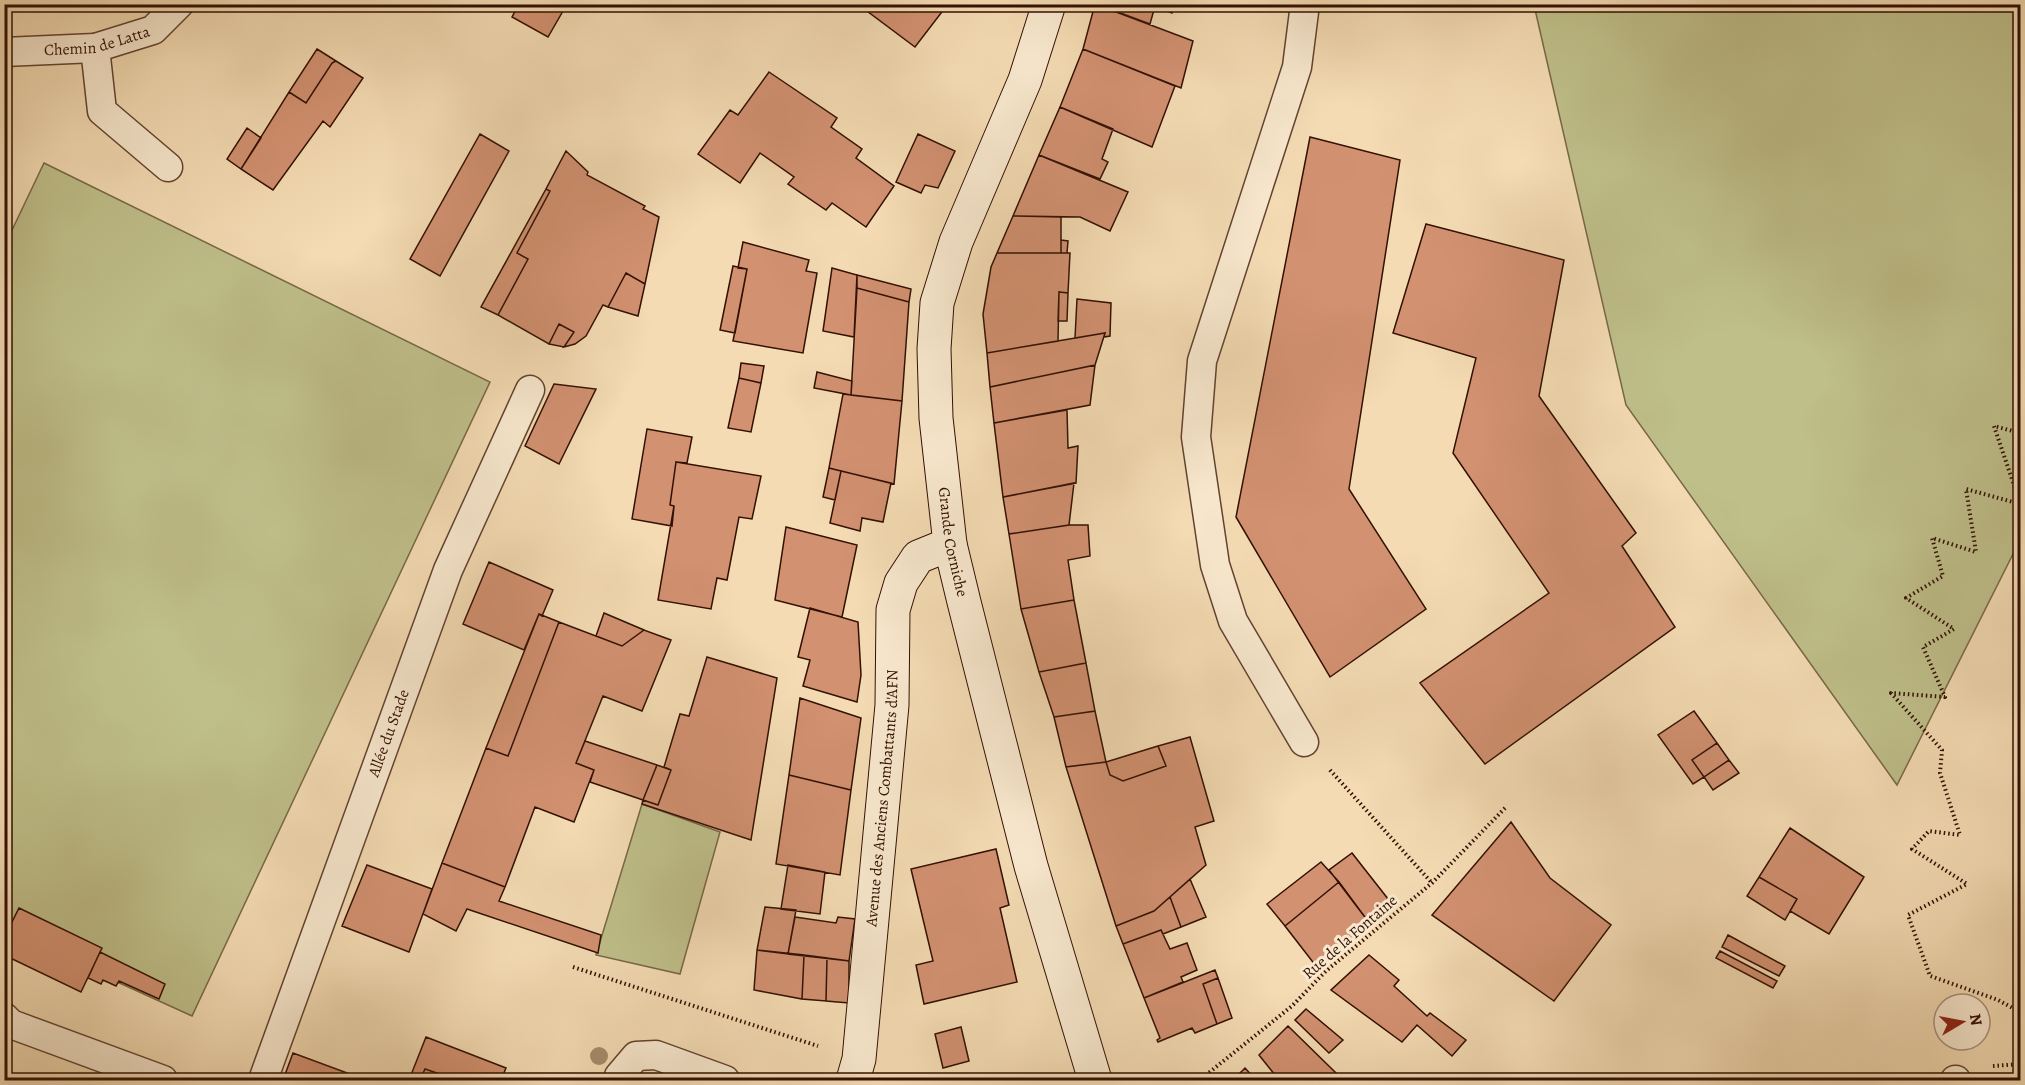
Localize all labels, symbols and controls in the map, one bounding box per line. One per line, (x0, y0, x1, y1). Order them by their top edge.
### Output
street label: Chemin de Latta (43, 20, 153, 61)
street label: Grande Corniche (933, 486, 973, 599)
street label: Avenue des Anciens Combattants d'AFN (860, 669, 903, 928)
street label: Allée du Stade (362, 686, 415, 781)
street label: Rue de la Fontaine (1298, 890, 1402, 984)
north arrow (1932, 992, 1992, 1052)
text: N (1964, 1012, 1988, 1028)

